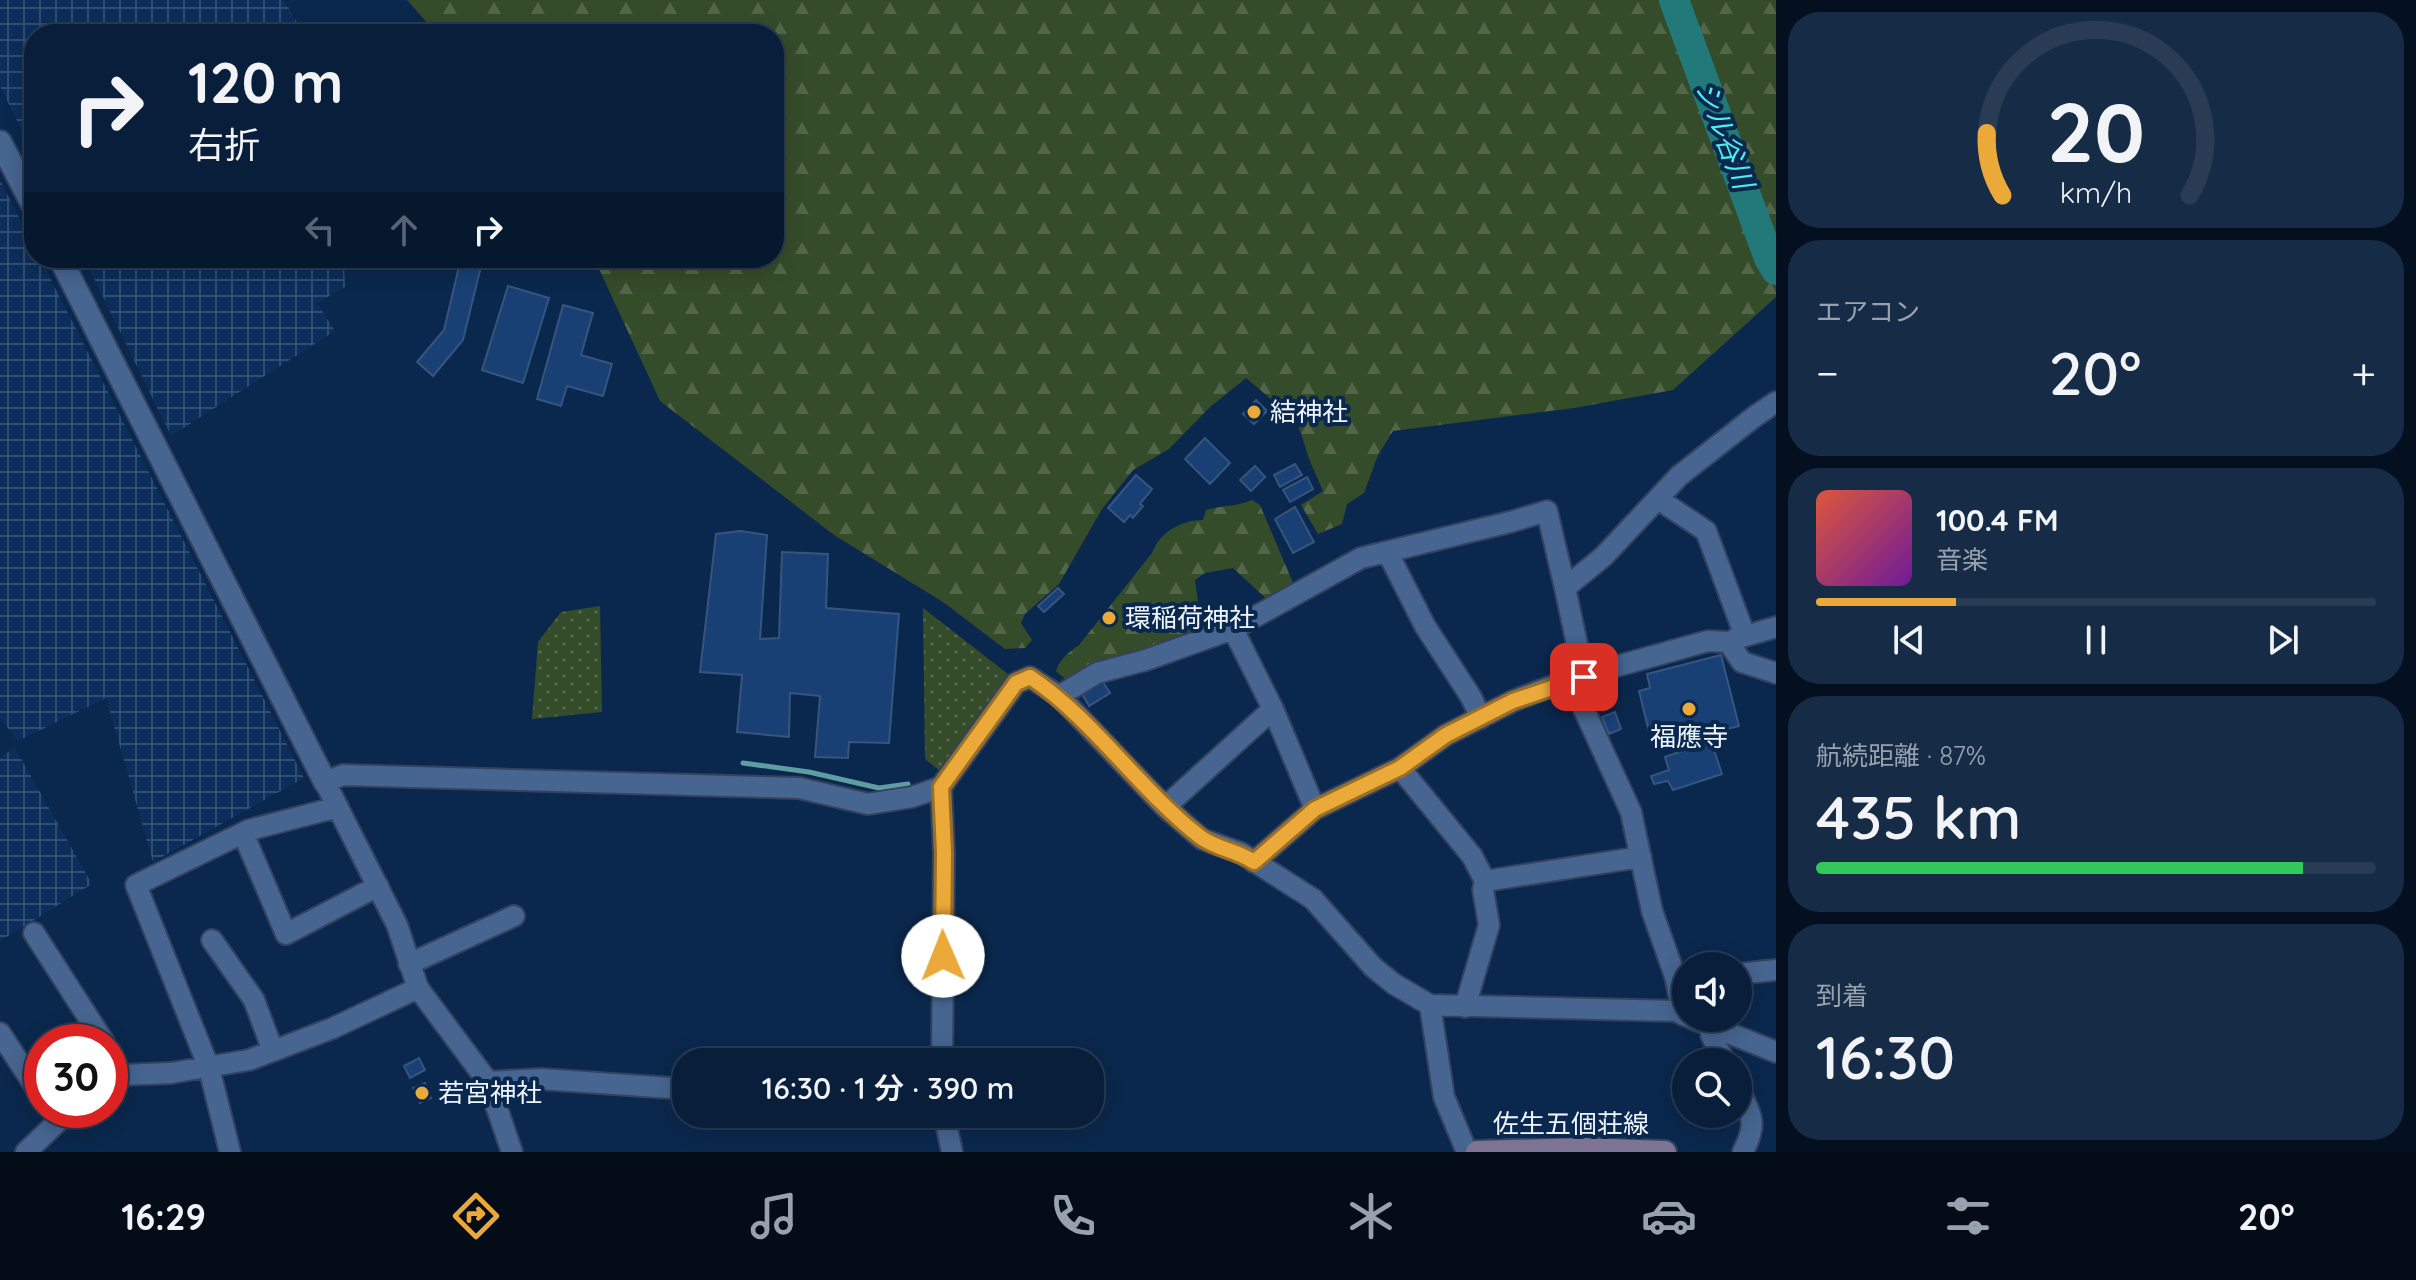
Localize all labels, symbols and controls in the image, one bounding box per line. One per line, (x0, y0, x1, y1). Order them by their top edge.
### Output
text: 120 m (188, 47, 343, 117)
icon: right (56, 56, 160, 160)
water label: シル谷川 (1689, 76, 1763, 196)
text: 20 (2047, 79, 2145, 183)
text: 右折 (188, 122, 260, 167)
text: km/h (2060, 174, 2132, 210)
icon: left (298, 208, 342, 252)
icon: ahead (382, 208, 426, 252)
icon: right (466, 208, 510, 252)
text: エアコン (1816, 295, 1920, 328)
text: 20° (2049, 335, 2141, 410)
text: − (1816, 345, 1839, 400)
text: + (2351, 345, 2376, 400)
place label: 結神社 (1270, 395, 1348, 428)
marker: 結神社 (1245, 403, 1263, 421)
text: 100.4 FM (1936, 501, 2059, 539)
text: 音楽 (1936, 543, 1988, 576)
place label: 環稲荷神社 (1125, 601, 1255, 634)
marker: 環稲荷神社 (1100, 609, 1118, 627)
icon: previous (1887, 618, 1931, 662)
icon: pause (2074, 618, 2118, 662)
icon: next (2261, 618, 2305, 662)
pin (1550, 643, 1618, 711)
icon: arrive (1562, 655, 1606, 699)
marker: 福應寺 (1680, 700, 1698, 718)
place label: 福應寺 (1650, 720, 1728, 753)
text: 航続距離 · 87% (1816, 739, 1986, 772)
text: 435 km (1816, 779, 2021, 854)
position arrow (901, 914, 985, 998)
map controls (1672, 952, 1752, 1128)
button: sound (1672, 952, 1752, 1032)
text: 到着 (1816, 979, 1868, 1012)
text: 16:30 (1816, 1019, 1955, 1094)
speed limit sign: 30 (24, 1024, 128, 1128)
button: search (1672, 1048, 1752, 1128)
text: 16:30 · 1 分 · 390 m (762, 1069, 1014, 1107)
place label: 若宮神社 (438, 1076, 542, 1109)
marker: 若宮神社 (413, 1084, 431, 1102)
street label: 佐生五個荘線 (1493, 1107, 1649, 1140)
icon: directions (448, 1188, 504, 1244)
icon: music (746, 1188, 802, 1244)
icon: phone (1045, 1188, 1101, 1244)
icon: climate (1343, 1188, 1399, 1244)
icon: car (1641, 1188, 1697, 1244)
icon: filters (1940, 1188, 1996, 1244)
text: 16:29 (121, 1194, 206, 1239)
text: 20° (2238, 1194, 2295, 1239)

